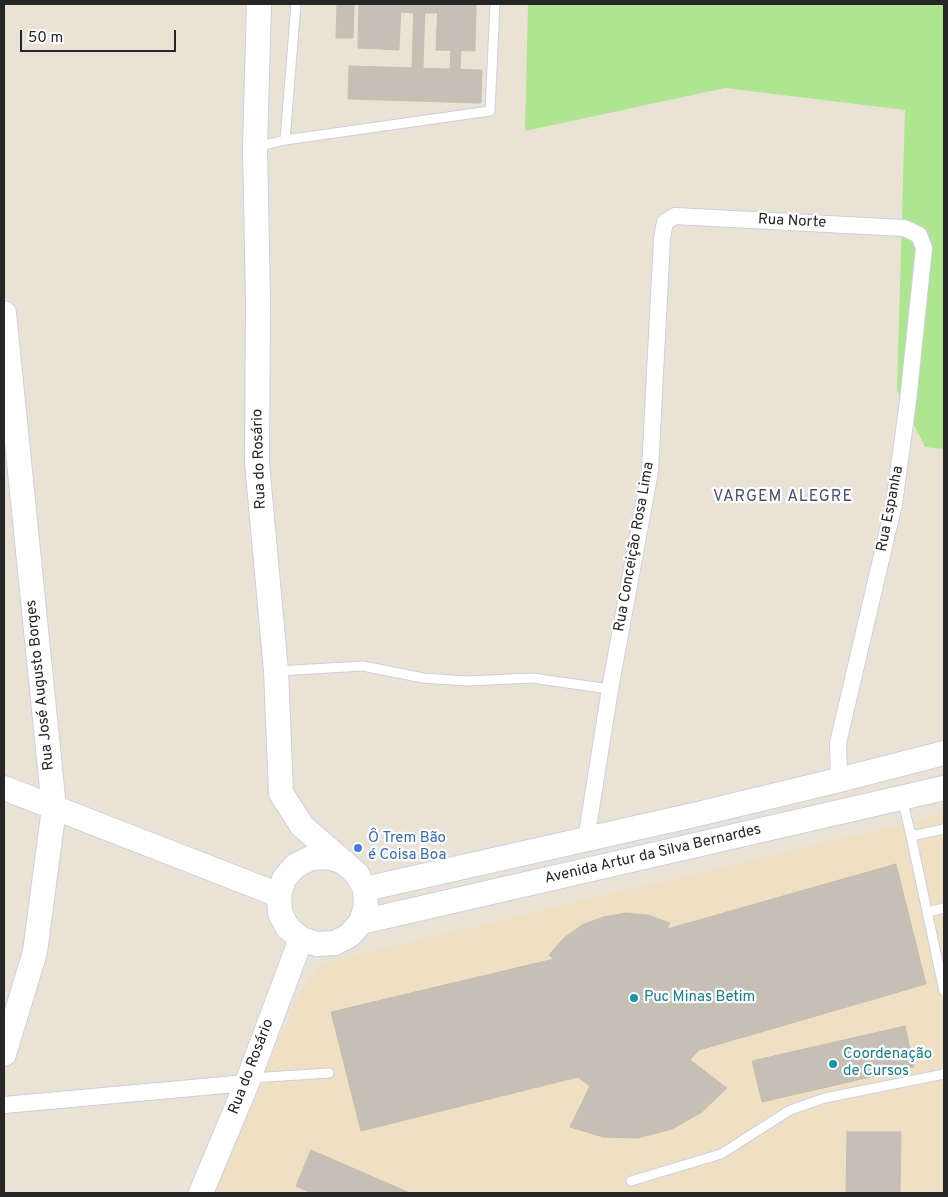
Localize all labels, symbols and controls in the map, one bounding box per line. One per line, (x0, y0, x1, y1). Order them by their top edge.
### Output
scale bar (22, 20, 179, 52)
text: 50 m (28, 29, 63, 48)
street label: Rua Norte (757, 211, 827, 233)
street label: Rua do Rosário (249, 408, 271, 510)
street label: Rua Conceição Rosa Lima (611, 461, 659, 633)
street label: Rua Espanha (874, 465, 908, 553)
district label: VARGEM ALEGRE (711, 488, 855, 508)
street label: Rua José Augusto Borges (23, 599, 59, 771)
street label: Avenida Artur da Silva Bernardes (543, 821, 763, 889)
place label: Ô Trem Bão é Coisa Boa (368, 830, 446, 865)
marker: Ô Trem Bão é Coisa Boa (352, 842, 364, 854)
place label: Puc Minas Betim (644, 989, 755, 1007)
marker: Puc Minas Betim (628, 992, 640, 1004)
street label: Rua do Rosário (226, 1017, 278, 1117)
place label: Coordenação de Cursos (843, 1046, 932, 1081)
marker: Coordenação de Cursos (827, 1058, 839, 1070)

